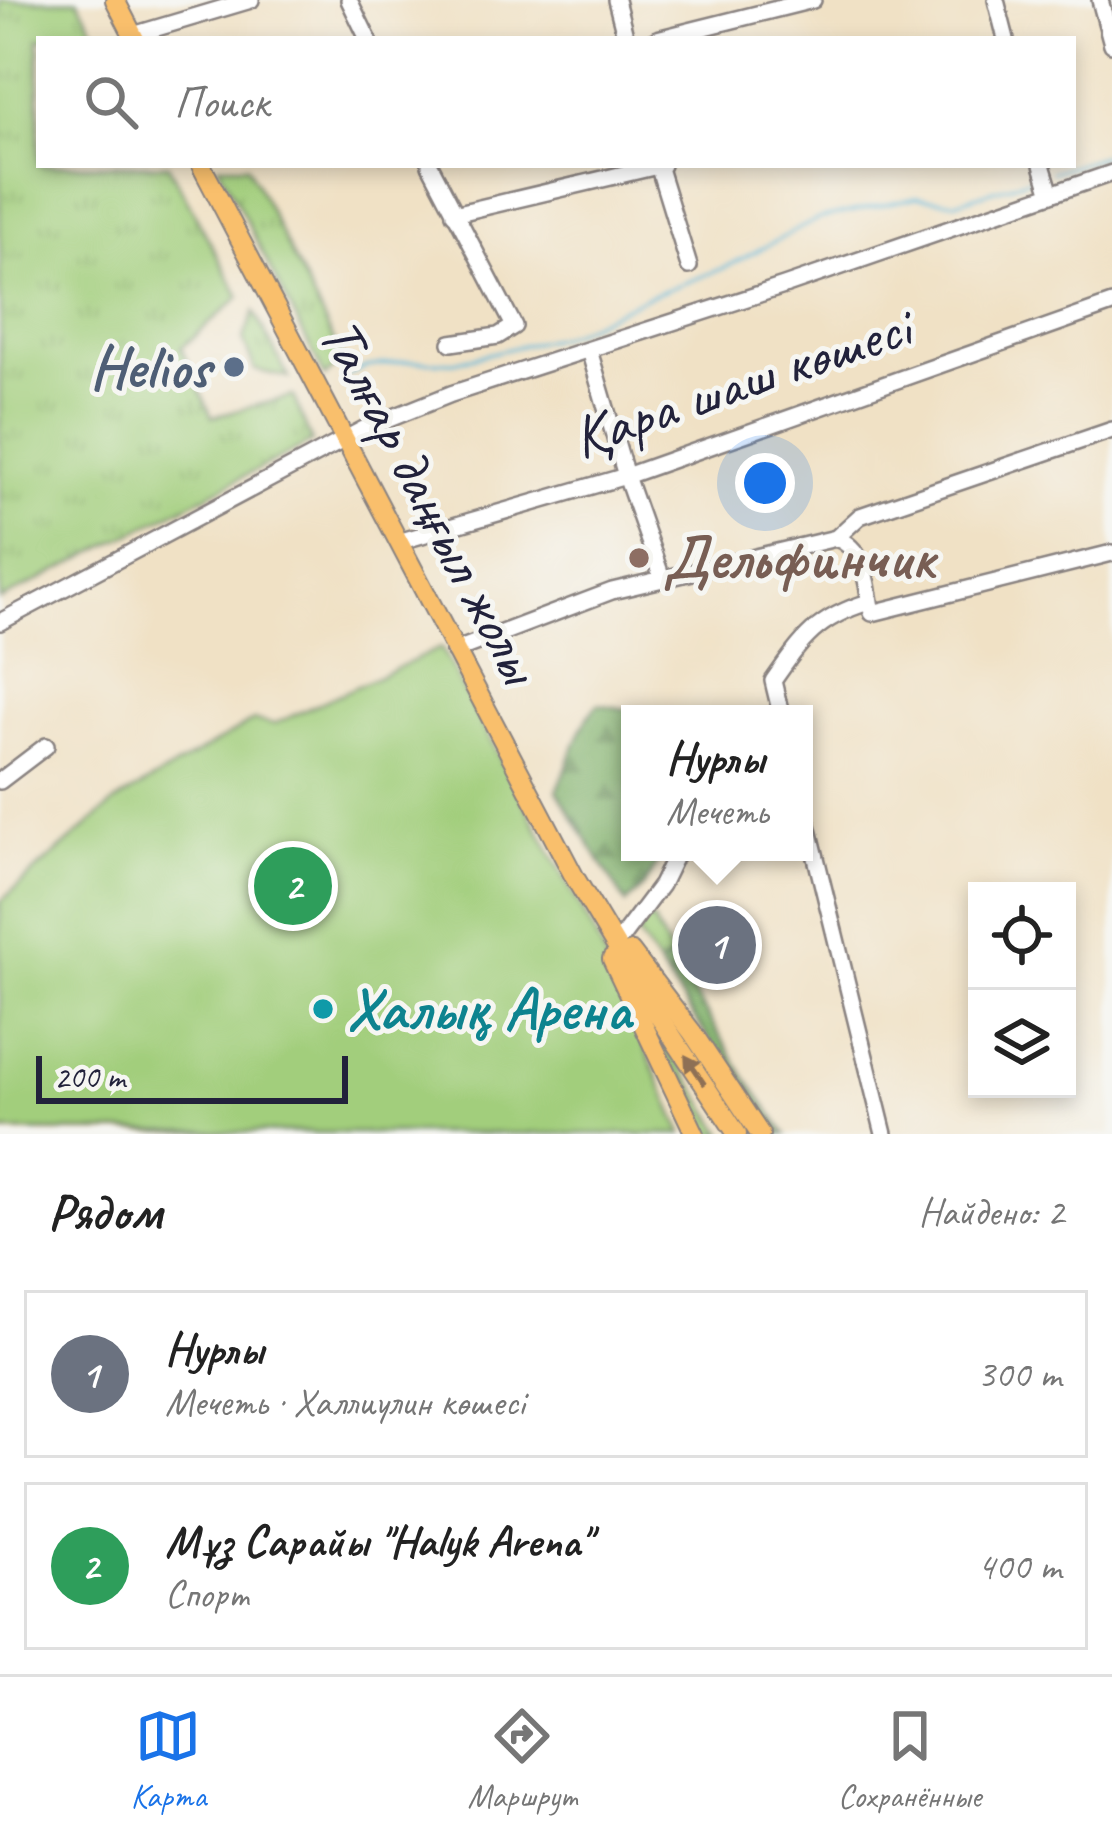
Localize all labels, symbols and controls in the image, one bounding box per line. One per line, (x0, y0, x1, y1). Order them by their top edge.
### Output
search box (36, 36, 1076, 168)
icon: search (78, 69, 144, 135)
text: Поиск (174, 74, 269, 131)
street label: Қара шаш көшесі (562, 286, 926, 475)
street label: Талғар даңғыл жолы (302, 305, 560, 699)
place label: Helios (90, 329, 216, 405)
marker: Helios (221, 354, 247, 380)
your location (735, 453, 795, 513)
place label: Дельфинчик (663, 520, 938, 596)
marker: Дельфинчик (626, 545, 652, 571)
popup (621, 705, 813, 861)
text: Нурлы (666, 730, 764, 787)
text: Мечеть (666, 787, 768, 836)
pin: 2 (254, 841, 332, 931)
map controls (968, 882, 1076, 1098)
button: locate (968, 882, 1076, 990)
pin: 1 (678, 900, 756, 990)
place label: Халық Арена (347, 971, 635, 1047)
button: layers (968, 990, 1076, 1098)
marker: Халық Арена (310, 996, 336, 1022)
scale bar (36, 1050, 348, 1103)
one-way arrow (684, 1053, 706, 1086)
text: 200 m (54, 1056, 125, 1098)
text: Рядом (48, 1180, 162, 1244)
text: Найдено: 2 (919, 1188, 1064, 1237)
text: Нурлы (165, 1321, 263, 1378)
text: 1 (81, 1350, 99, 1399)
text: 300 m (977, 1350, 1061, 1399)
text: Мечеть · Халлиулин көшесі (165, 1378, 525, 1427)
text: Мұз Сарайы "Halyk Arena" (165, 1513, 590, 1570)
text: 2 (81, 1542, 99, 1591)
text: 400 m (977, 1542, 1061, 1591)
text: Спорт (165, 1570, 249, 1619)
tab: Карта (131, 1703, 206, 1817)
tab: Маршрут (468, 1703, 577, 1817)
tab: Сохранённые (838, 1703, 981, 1817)

